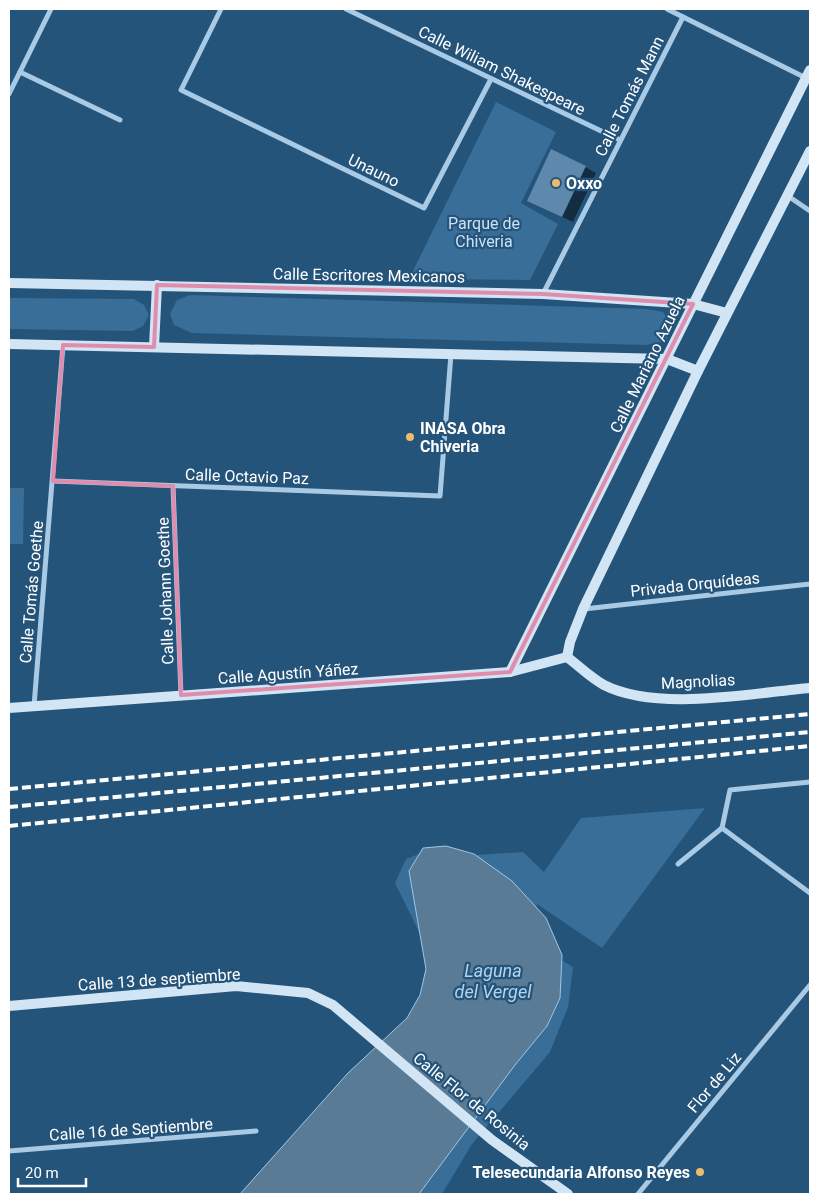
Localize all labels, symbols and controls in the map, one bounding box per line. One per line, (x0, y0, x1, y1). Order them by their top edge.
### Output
street label: Calle Wiliam Shakespeare (415, 22, 588, 119)
street label: Calle Tomás Mann (591, 33, 668, 159)
street label: Unauno (345, 150, 403, 191)
place label: Oxxo (566, 174, 602, 193)
marker: Oxxo (550, 177, 562, 189)
park label: Parque de Chiveria (448, 214, 520, 251)
street label: Calle Escritores Mexicanos (273, 264, 465, 287)
street label: Calle Mariano Azuela (606, 292, 689, 436)
place label: INASA Obra Chiveria (420, 419, 506, 456)
marker: INASA Obra Chiveria (404, 431, 416, 443)
street label: Calle Octavio Paz (185, 465, 309, 488)
street label: Calle Johann Goethe (153, 517, 178, 665)
street label: Calle Tomás Goethe (16, 520, 47, 664)
street label: Privada Orquídeas (629, 568, 761, 601)
street label: Calle Agustín Yáñez (217, 659, 359, 688)
street label: Magnolias (660, 670, 736, 693)
water label: Laguna del Vergel (455, 960, 532, 1002)
street label: Calle 13 de septiembre (77, 964, 241, 995)
street label: Calle Flor de Rosinia (410, 1048, 534, 1154)
street label: Flor de Liz (684, 1048, 745, 1116)
street label: Calle 16 de Septiembre (49, 1114, 214, 1145)
scale bar (18, 1156, 85, 1188)
place label: Telesecundaria Alfonso Reyes (472, 1163, 690, 1182)
text: 20 m (25, 1164, 59, 1182)
marker: Telesecundaria Alfonso Reyes (694, 1166, 706, 1178)

